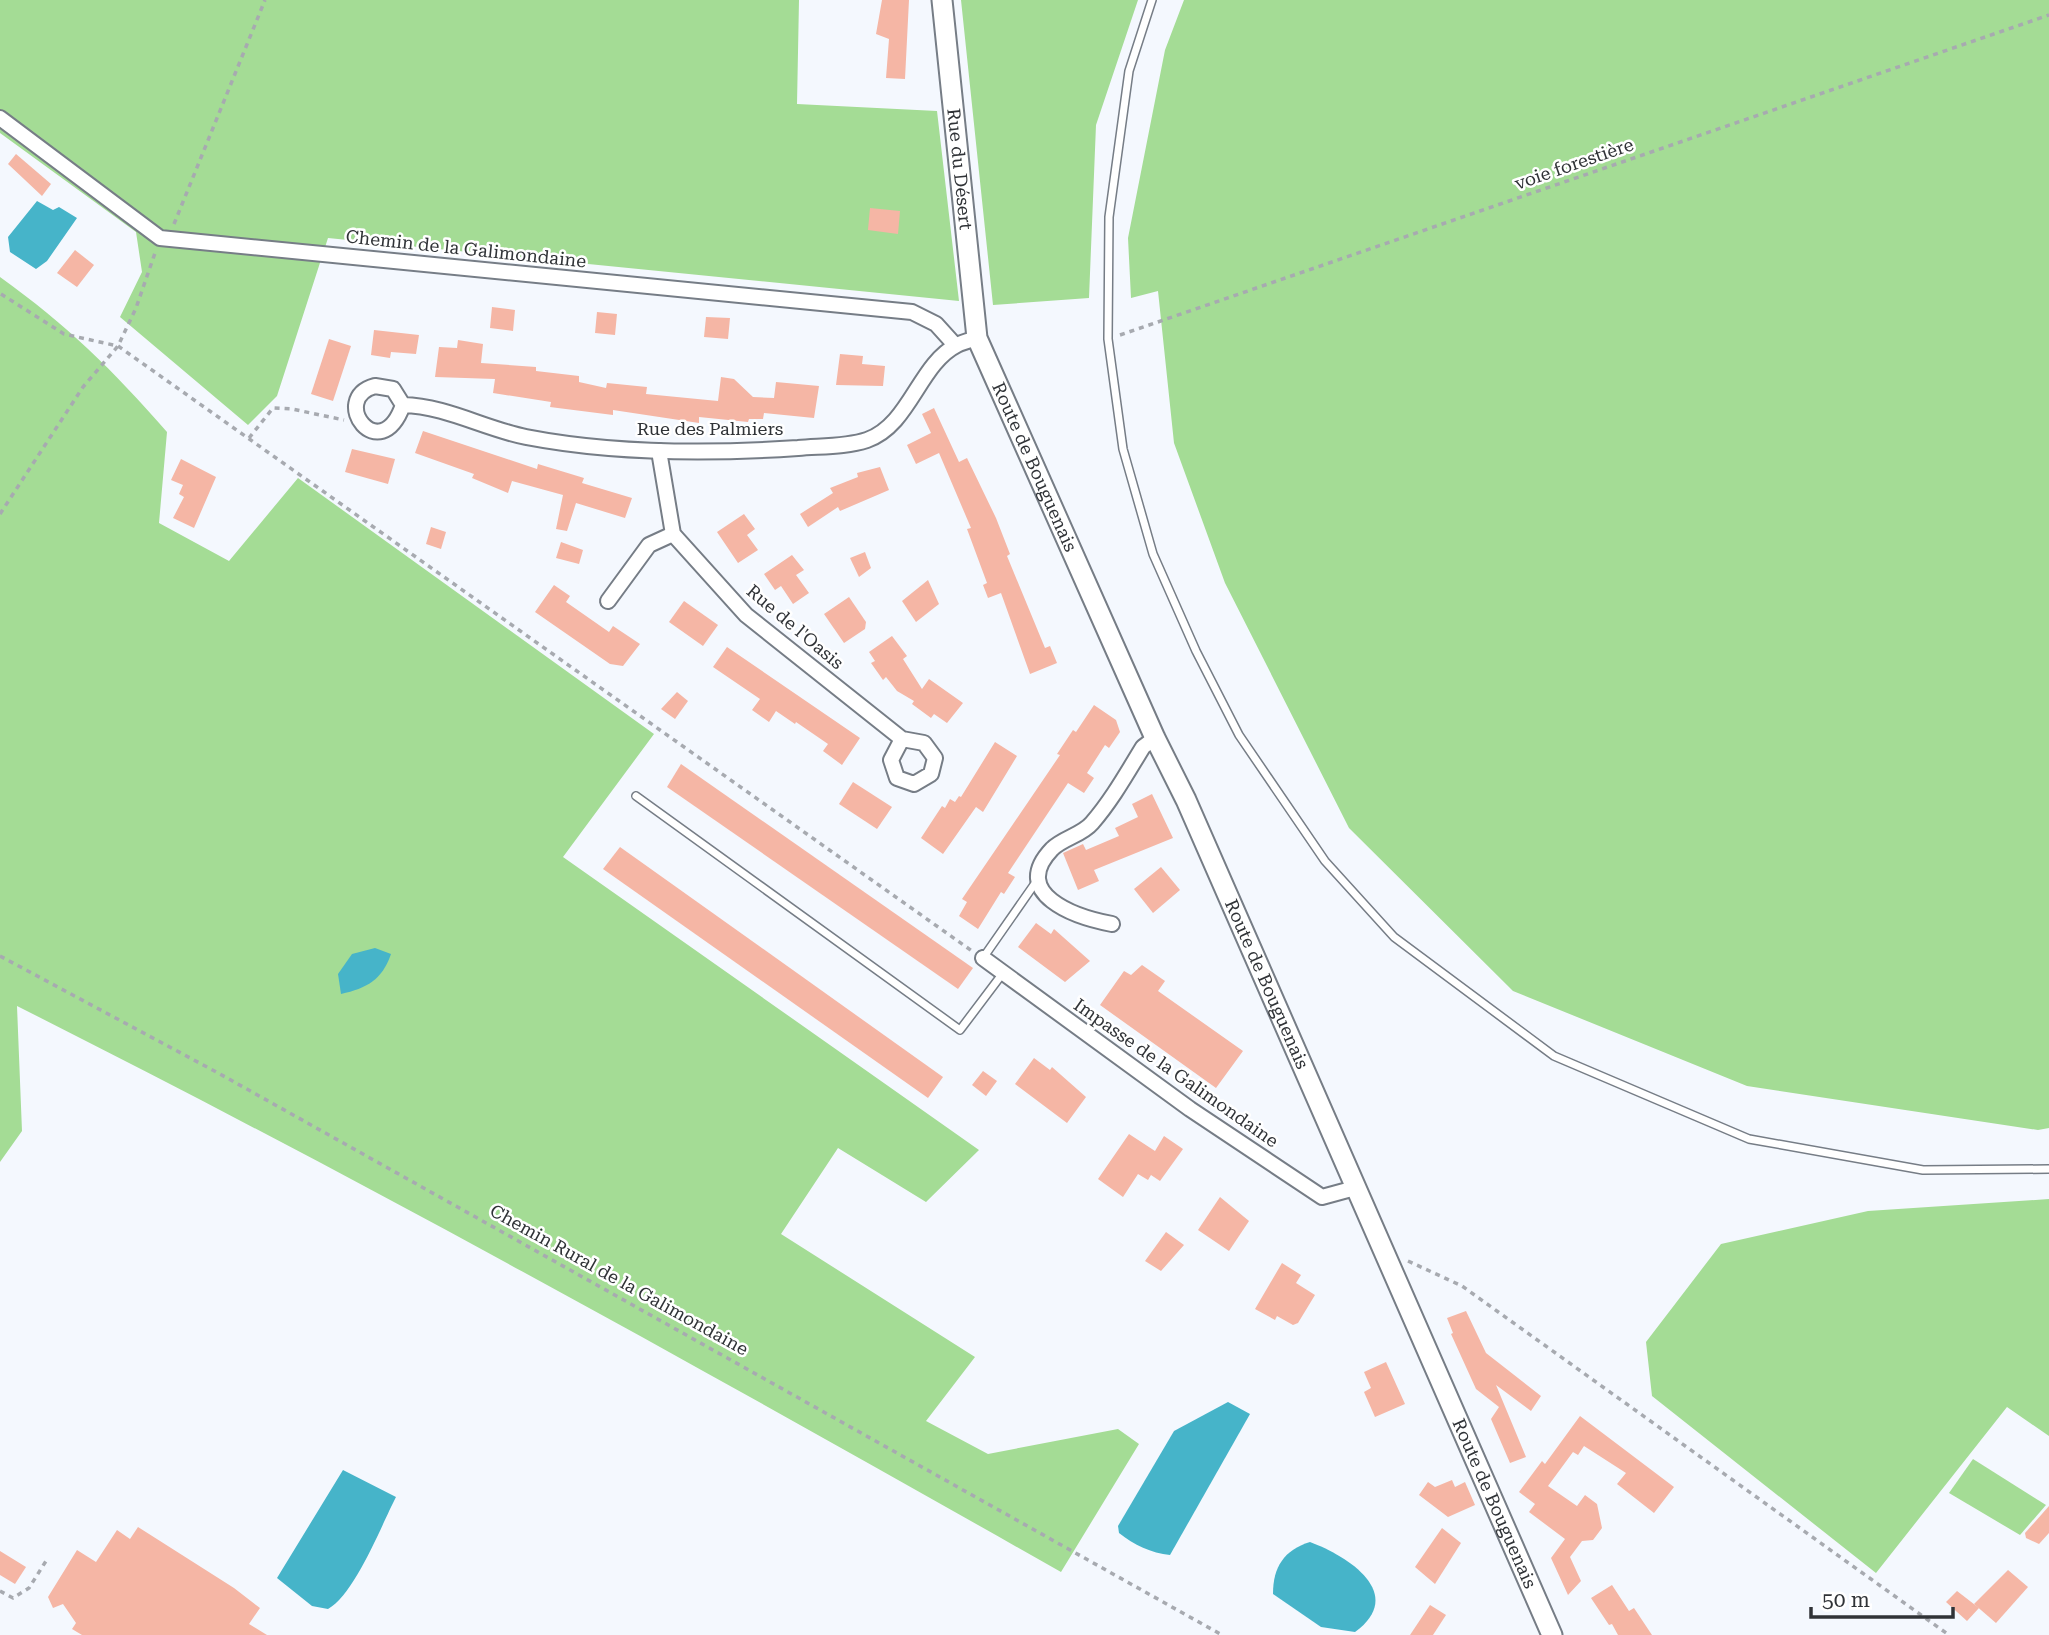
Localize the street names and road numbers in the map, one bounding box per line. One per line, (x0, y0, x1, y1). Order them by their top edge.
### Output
street label: Rue du Désert (943, 107, 977, 231)
street label: voie forestière (1512, 133, 1636, 194)
street label: Chemin de la Galimondaine (345, 225, 587, 272)
street label: Route de Bouguenais (988, 379, 1082, 555)
street label: Rue des Palmiers (637, 418, 783, 439)
street label: Rue de l'Oasis (743, 580, 848, 673)
street label: Route de Bouguenais (1221, 896, 1314, 1072)
street label: Impasse de la Galimondaine (1070, 994, 1283, 1151)
street label: Chemin Rural de la Galimondaine (486, 1200, 752, 1360)
street label: Route de Bouguenais (1448, 1415, 1541, 1591)

